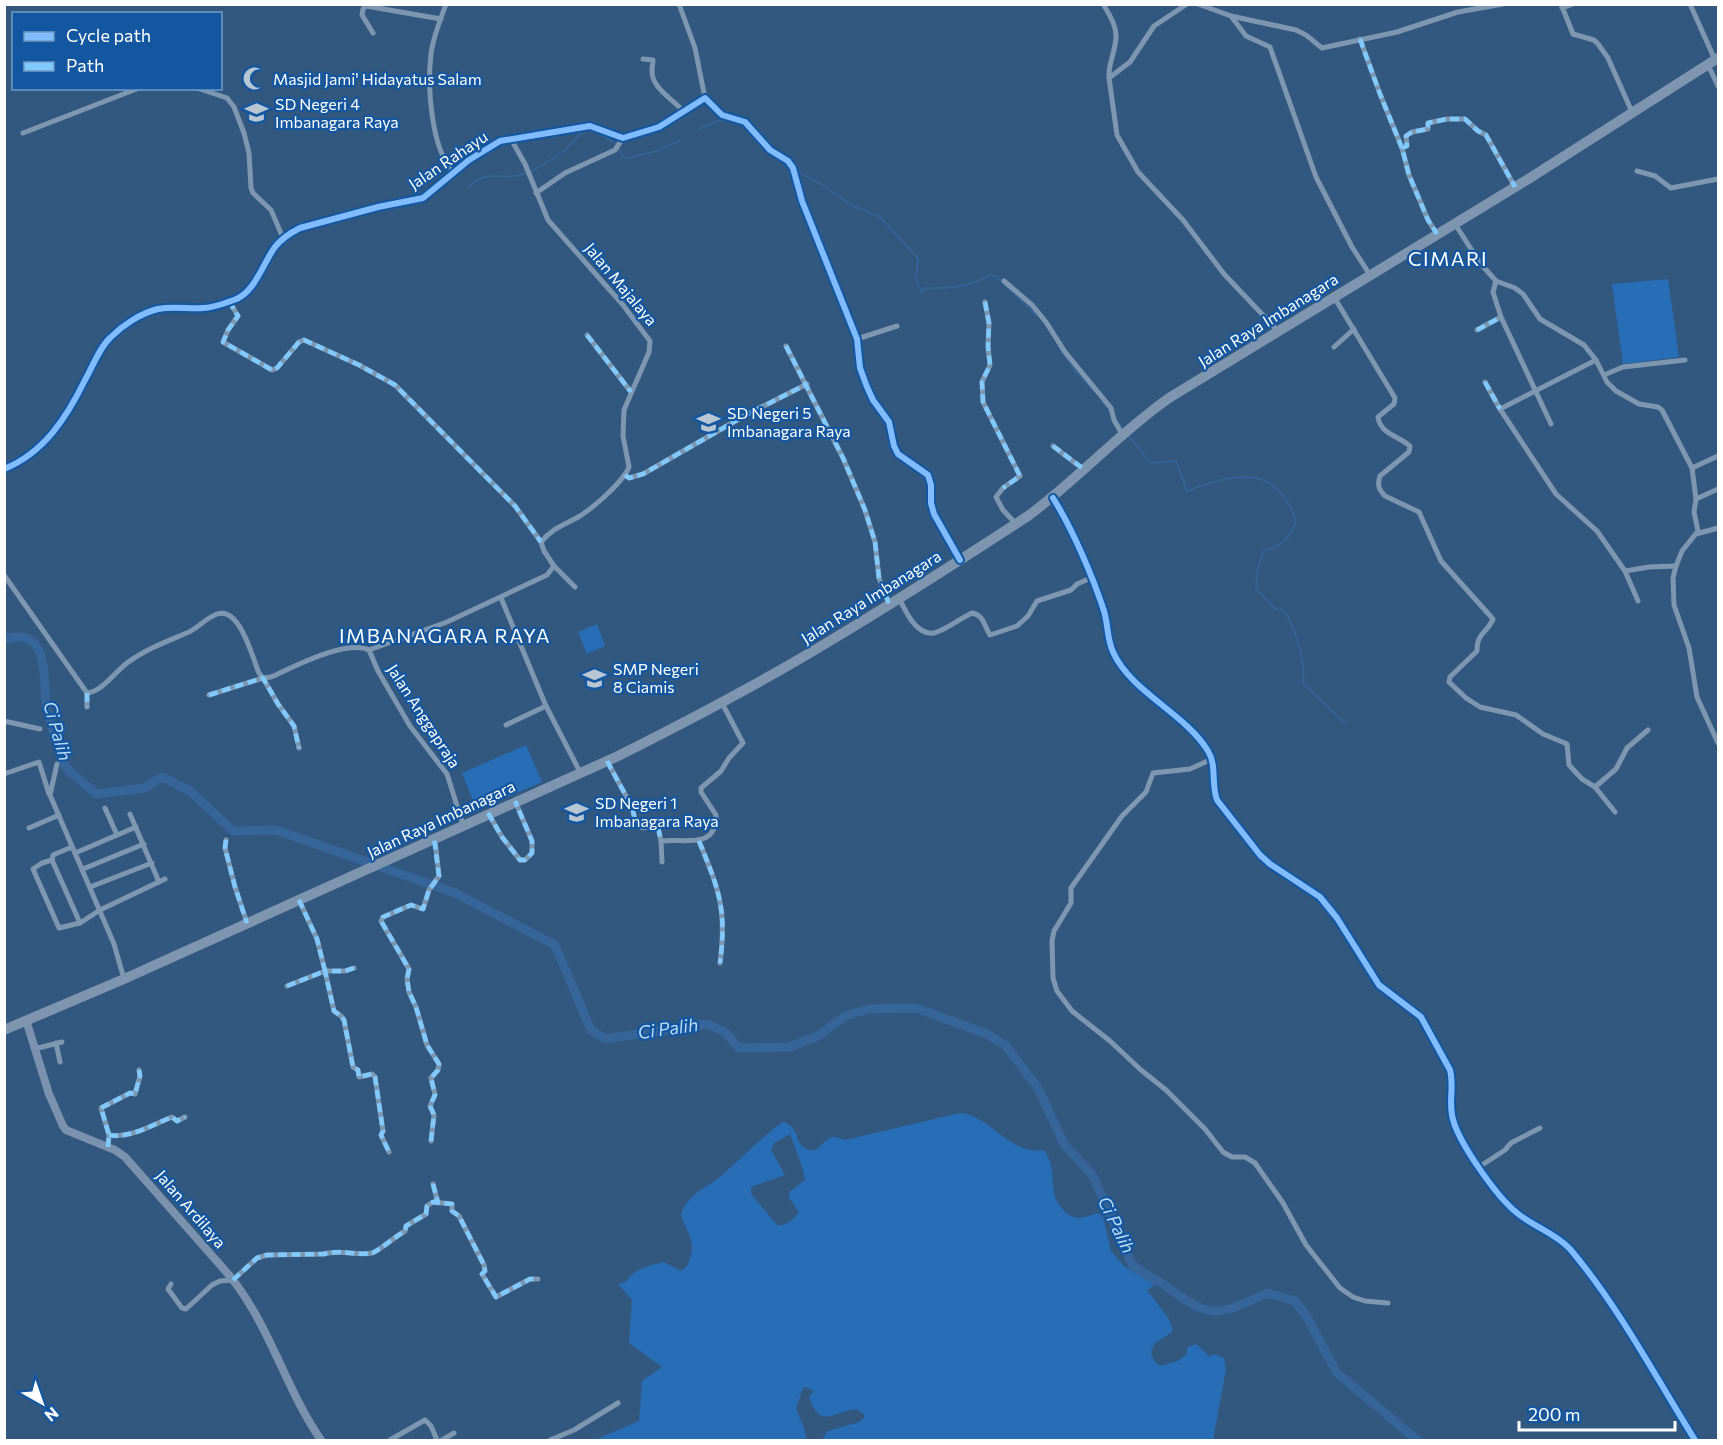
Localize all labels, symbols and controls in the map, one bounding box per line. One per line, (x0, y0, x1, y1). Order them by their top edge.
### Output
legend (12, 12, 222, 90)
text: Cycle path (66, 24, 151, 46)
text: Path (66, 54, 104, 76)
mosque icon: Masjid Jami' Hidayatus Salam (242, 66, 268, 92)
place label: Masjid Jami' Hidayatus Salam (273, 69, 482, 88)
place label: SD Negeri 4 Imbanagara Raya (275, 94, 399, 131)
school or university icon: SD Negeri 4 Imbanagara Raya (244, 100, 270, 126)
street label: Jalan Rahayu (405, 126, 491, 193)
street label: Jalan Majalaya (581, 238, 662, 329)
district label: CIMARI (1408, 246, 1488, 270)
street label: Jalan Raya Imbanagara (1194, 269, 1341, 370)
place label: SD Negeri 5 Imbanagara Raya (727, 403, 851, 440)
school or university icon: SD Negeri 5 Imbanagara Raya (696, 409, 722, 435)
street label: Jalan Raya Imbanagara (797, 546, 944, 647)
district label: IMBANAGARA RAYA (339, 623, 551, 647)
place label: SMP Negeri 8 Ciamis (613, 659, 699, 696)
street label: Jalan Anggapraja (384, 660, 465, 771)
school or university icon: SMP Negeri 8 Ciamis (582, 665, 608, 691)
water label: Ci Palih (39, 699, 77, 763)
street label: Jalan Raya Imbanagara (364, 776, 518, 861)
place label: SD Negeri 1 Imbanagara Raya (595, 793, 719, 830)
school or university icon: SD Negeri 1 Imbanagara Raya (564, 799, 590, 825)
water label: Ci Palih (636, 1013, 699, 1043)
street label: Jalan Ardilaya (152, 1166, 230, 1251)
water label: Ci Palih (1094, 1192, 1140, 1257)
north arrow (12, 1373, 72, 1433)
scale bar (1519, 1394, 1675, 1432)
text: 200 m (1528, 1403, 1581, 1425)
text: N (41, 1404, 63, 1426)

